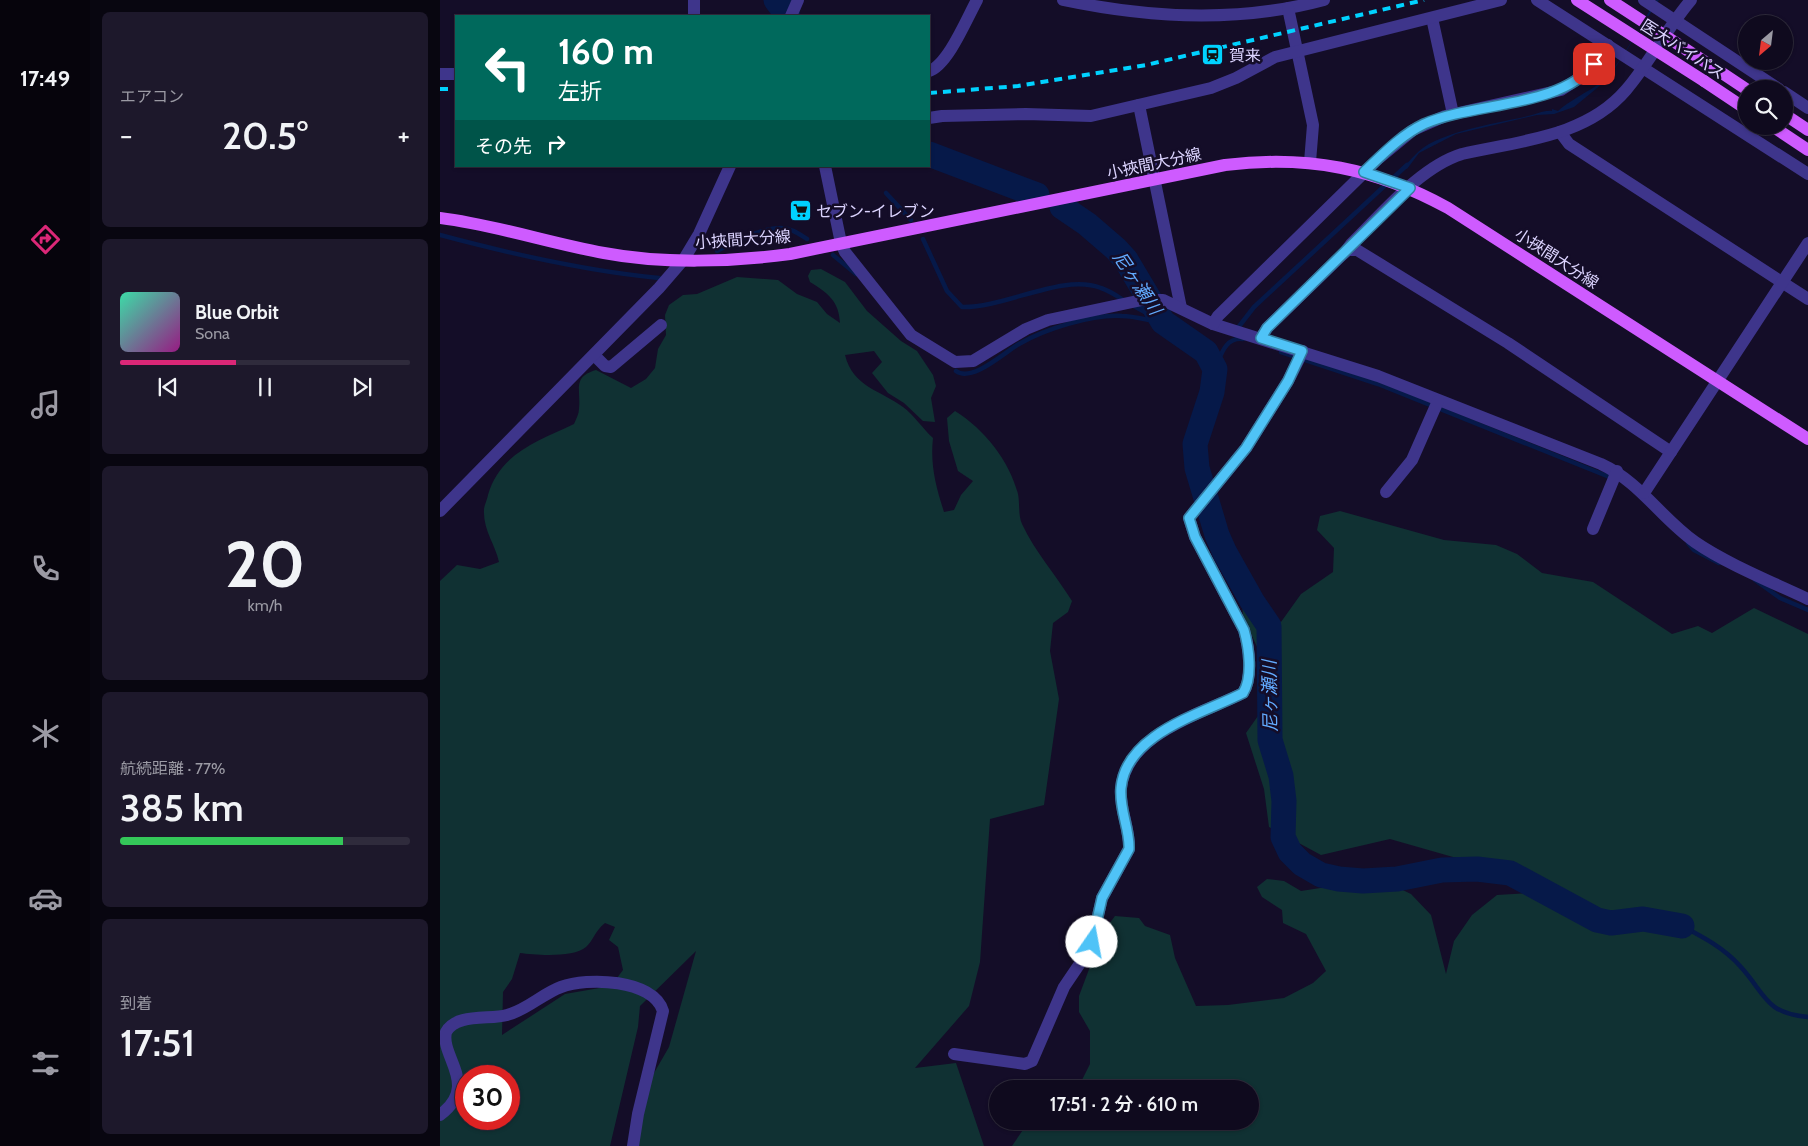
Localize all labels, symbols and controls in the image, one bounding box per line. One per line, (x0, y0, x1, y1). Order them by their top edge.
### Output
street label: 医大バイパス (1637, 15, 1728, 83)
north arrow (1738, 15, 1792, 70)
map controls (1738, 15, 1793, 135)
text: 160 m (558, 30, 654, 73)
icon: left (475, 35, 540, 100)
station icon: 賀来 (1201, 43, 1225, 67)
pin (1573, 43, 1615, 85)
place label: 賀来 (1229, 46, 1261, 65)
icon: arrive (1580, 50, 1608, 78)
text: 17:49 (20, 65, 70, 92)
text: 左折 (558, 78, 602, 105)
button: search (1738, 80, 1793, 135)
text: エアコン (120, 87, 184, 106)
text: 20.5° (222, 112, 308, 159)
text: − (120, 118, 132, 152)
text: + (398, 118, 410, 152)
icon: right (542, 130, 570, 158)
text: その先 (475, 135, 532, 158)
street label: 小挾間大分線 (1105, 144, 1203, 183)
supermarket icon: セブン-イレブン (788, 199, 812, 223)
place label: セブン-イレブン (816, 202, 935, 221)
icon: directions (28, 222, 63, 257)
street label: 小挾間大分線 (1511, 224, 1602, 293)
street label: 小挾間大分線 (694, 227, 792, 252)
water label: 尼ヶ瀬川 (1108, 247, 1167, 321)
text: Blue Orbit (195, 301, 279, 324)
text: Sona (195, 324, 230, 343)
icon: previous (154, 373, 182, 401)
icon: pause (251, 373, 279, 401)
icon: next (348, 373, 376, 401)
icon: music (28, 387, 63, 422)
text: 20 (225, 524, 305, 603)
icon: phone (28, 551, 63, 586)
text: km/h (247, 596, 283, 615)
water label: 尼ヶ瀬川 (1258, 658, 1282, 732)
icon: climate (28, 716, 63, 751)
text: 航続距離 · 77% (120, 759, 226, 778)
text: 385 km (120, 784, 244, 831)
icon: car (28, 881, 63, 916)
position arrow (1065, 915, 1117, 967)
text: 到着 (120, 994, 152, 1013)
text: 17:51 (120, 1019, 195, 1066)
icon: filters (28, 1046, 63, 1081)
speed limit sign: 30 (455, 1065, 520, 1130)
text: 17:51 · 2 分 · 610 m (1050, 1093, 1198, 1116)

